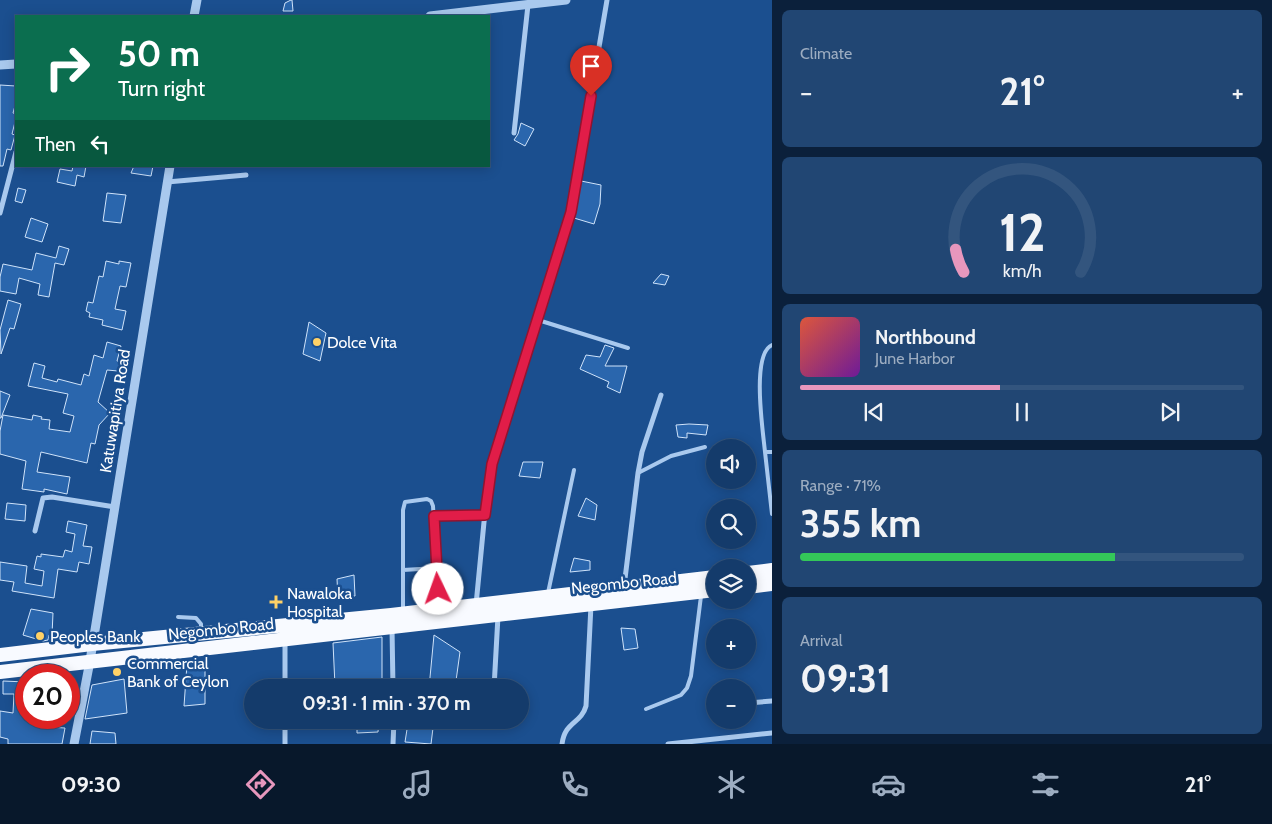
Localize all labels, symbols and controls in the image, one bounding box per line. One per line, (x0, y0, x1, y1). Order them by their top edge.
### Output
text: 50 m (118, 32, 200, 75)
icon: right (35, 35, 100, 100)
text: Climate (800, 44, 852, 63)
pin (570, 45, 612, 96)
icon: arrive (577, 52, 605, 80)
text: 21° (999, 68, 1045, 115)
text: Turn right (118, 75, 205, 102)
text: − (800, 75, 812, 109)
text: + (1232, 75, 1244, 109)
icon: left (86, 130, 114, 158)
text: Then (35, 133, 76, 156)
text: 12 (999, 201, 1045, 264)
text: km/h (1002, 260, 1042, 281)
text: Northbound (875, 326, 976, 349)
place label: Dolce Vita (327, 333, 397, 352)
marker: Dolce Vita (311, 336, 323, 348)
street label: Katuwapitiya Road (96, 348, 134, 474)
text: June Harbor (875, 349, 955, 368)
icon: previous (860, 398, 888, 426)
icon: pause (1008, 398, 1036, 426)
icon: next (1156, 398, 1184, 426)
map controls (706, 439, 756, 729)
button: sound (706, 439, 756, 489)
text: Range · 71% (800, 476, 881, 495)
button: search (706, 499, 756, 549)
text: 355 km (800, 500, 921, 547)
button: layers (706, 559, 756, 609)
position arrow (411, 562, 463, 614)
street label: Negombo Road (570, 568, 678, 598)
place label: Nawaloka Hospital (287, 584, 352, 621)
marker: Nawaloka Hospital (269, 595, 283, 609)
street label: Negombo Road (167, 614, 275, 644)
button: + (706, 619, 756, 669)
place label: Peoples Bank (50, 627, 141, 646)
marker: Peoples Bank (34, 630, 46, 642)
text: Arrival (800, 631, 843, 650)
place label: Commercial Bank of Ceylon (127, 654, 229, 691)
text: 09:31 (800, 655, 891, 702)
speed limit sign: 20 (15, 664, 80, 729)
marker: Commercial Bank of Ceylon (111, 666, 123, 678)
button: − (706, 679, 756, 729)
text: 09:31 · 1 min · 370 m (302, 692, 471, 715)
icon: directions (243, 767, 278, 802)
icon: music (400, 767, 435, 802)
icon: phone (557, 767, 592, 802)
icon: climate (714, 767, 749, 802)
icon: car (871, 767, 906, 802)
icon: filters (1028, 767, 1063, 802)
text: 09:30 (61, 771, 121, 798)
text: 21° (1185, 771, 1211, 798)

